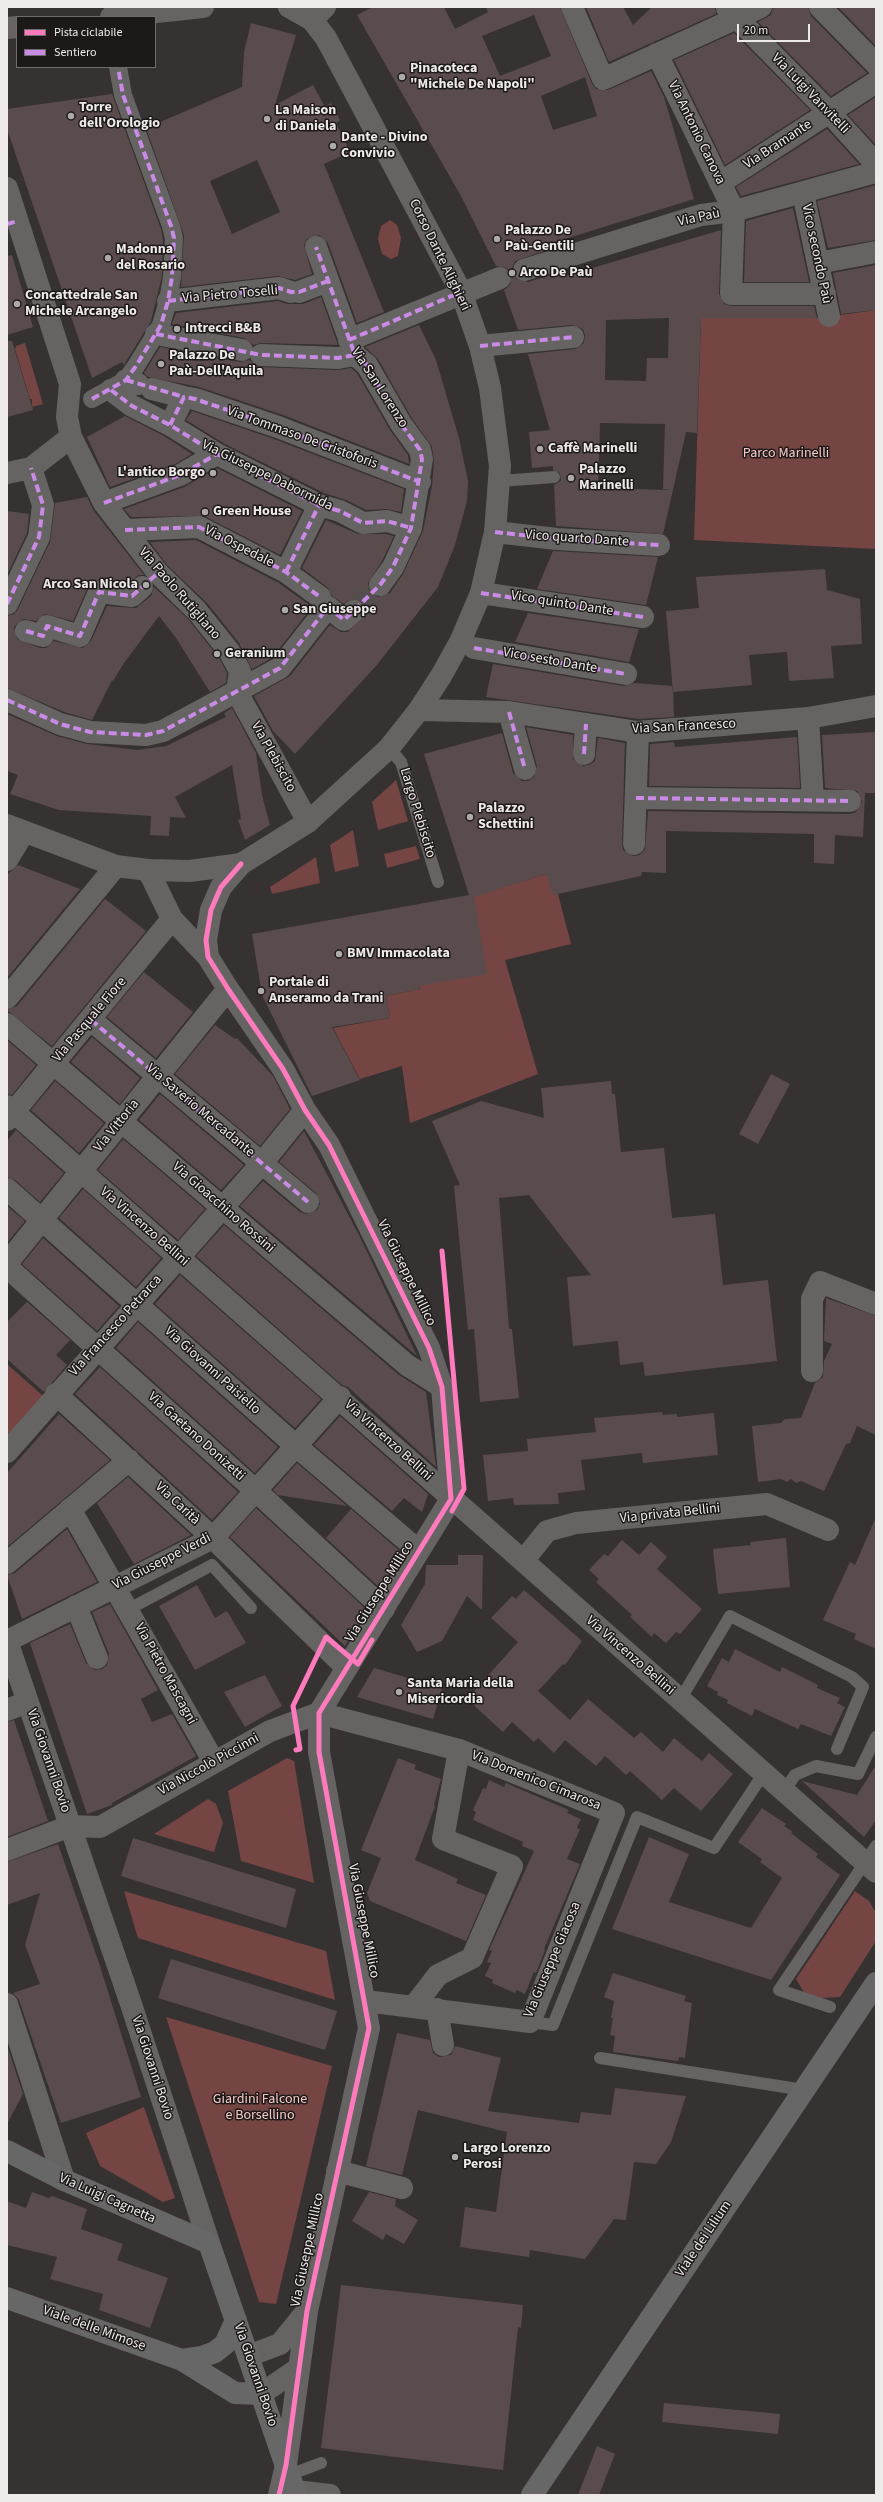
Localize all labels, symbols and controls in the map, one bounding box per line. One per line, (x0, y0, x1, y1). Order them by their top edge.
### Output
legend (16, 16, 156, 68)
scale bar (739, 16, 812, 42)
text: 20 m (744, 22, 768, 39)
text: Pista ciclabile (54, 24, 122, 41)
text: Sentiero (54, 44, 96, 61)
street label: Via Luigi Vanvitelli (767, 50, 853, 138)
place label: Pinacoteca "Michele De Napoli" (410, 61, 535, 94)
marker: Pinacoteca "Michele De Napoli" (397, 72, 407, 82)
street label: Via Antonio Canova (664, 79, 728, 187)
place label: Torre dell'Orologio (79, 100, 160, 132)
place label: La Maison di Daniela (275, 103, 336, 136)
marker: Torre dell'Orologio (66, 111, 76, 121)
marker: La Maison di Daniela (262, 114, 272, 124)
street label: Via Bramante (741, 117, 815, 173)
place label: Dante - Divino Convivio (341, 130, 428, 162)
marker: Dante - Divino Convivio (328, 141, 338, 151)
street label: Corso Dante Alighieri (405, 196, 473, 314)
street label: Vico secondo Paù (797, 203, 835, 305)
street label: Via Paù (676, 205, 722, 231)
place label: Palazzo De Paù-Gentili (505, 223, 574, 256)
marker: Palazzo De Paù-Gentili (492, 234, 502, 244)
place label: Madonna del Rosario (116, 242, 185, 274)
marker: Madonna del Rosario (103, 253, 113, 263)
place label: Arco De Paù (520, 265, 592, 281)
marker: Arco De Paù (507, 268, 517, 278)
street label: Via Pietro Toselli (181, 282, 279, 308)
place label: Concattedrale San Michele Arcangelo (25, 288, 138, 320)
marker: Concattedrale San Michele Arcangelo (12, 299, 22, 309)
place label: Intrecci B&B (185, 321, 261, 337)
marker: Intrecci B&B (172, 324, 182, 334)
street label: Via San Lorenzo (347, 345, 411, 431)
place label: Palazzo De Paù-Dell'Aquila (169, 348, 263, 380)
marker: Palazzo De Paù-Dell'Aquila (156, 359, 166, 369)
street label: Via Tommaso De Cristoforis (224, 403, 380, 473)
street label: Via Giuseppe Dabormida (199, 437, 335, 515)
place label: Caffè Marinelli (548, 441, 637, 457)
marker: Caffè Marinelli (535, 444, 545, 454)
park label: Parco Marinelli (743, 446, 829, 462)
place label: Palazzo Marinelli (579, 462, 634, 494)
place label: L'antico Borgo (118, 465, 205, 481)
marker: L'antico Borgo (208, 468, 218, 478)
marker: Palazzo Marinelli (566, 473, 576, 483)
place label: Green House (213, 504, 291, 520)
marker: Green House (200, 507, 210, 517)
street label: Via Ospedale (201, 522, 277, 572)
street label: Vico quarto Dante (524, 527, 630, 551)
street label: Via Paolo Rutigliano (134, 545, 224, 643)
place label: Arco San Nicola (43, 577, 138, 593)
marker: Arco San Nicola (141, 580, 151, 590)
street label: Vico quinto Dante (510, 588, 614, 620)
place label: San Giuseppe (293, 602, 376, 618)
marker: San Giuseppe (280, 605, 290, 615)
street label: Vico sesto Dante (502, 644, 598, 678)
place label: Geranium (225, 646, 286, 662)
marker: Geranium (212, 649, 222, 659)
street label: Via San Francesco (632, 716, 736, 738)
street label: Via Plebiscito (247, 719, 299, 795)
street label: Largo Plebiscito (395, 766, 439, 860)
place label: Palazzo Schettini (478, 801, 534, 834)
marker: Palazzo Schettini (465, 812, 475, 822)
place label: BMV Immacolata (347, 946, 450, 962)
marker: BMV Immacolata (334, 949, 344, 959)
street label: Via Pasquale Fiore (49, 974, 131, 1066)
place label: Portale di Anseramo da Trani (269, 975, 383, 1008)
marker: Portale di Anseramo da Trani (256, 986, 266, 996)
street label: Via Saverio Mercadante (142, 1061, 258, 1161)
street label: Via Vittoria (91, 1096, 143, 1156)
street label: Via Gioacchino Rossini (168, 1159, 278, 1257)
street label: Via Vincenzo Bellini (96, 1184, 192, 1270)
street label: Via Giuseppe Millico (373, 1217, 439, 1329)
street label: Via Francesco Petrarca (66, 1272, 166, 1380)
street label: Via Giovanni Paisiello (160, 1323, 264, 1419)
street label: Via Gaetano Donizetti (144, 1389, 248, 1485)
street label: Via Vincenzo Bellini (341, 1397, 435, 1485)
street label: Via Carità (151, 1479, 203, 1529)
street label: Via privata Bellini (619, 1500, 721, 1528)
street label: Via Giuseppe Verdi (110, 1530, 214, 1594)
street label: Via Giuseppe Millico (342, 1538, 418, 1646)
street label: Via Vincenzo Bellini (582, 1613, 678, 1699)
street label: Via Pietro Mascagni (130, 1620, 200, 1728)
place label: Santa Maria della Misericordia (407, 1676, 514, 1708)
marker: Santa Maria della Misericordia (394, 1687, 404, 1697)
street label: Via Giovanni Bovio (22, 1707, 74, 1815)
street label: Via Niccolò Piccinni (156, 1730, 262, 1800)
street label: Via Domenico Cimarosa (469, 1747, 603, 1815)
street label: Via Giuseppe Millico (344, 1862, 382, 1980)
street label: Via Giuseppe Giacosa (521, 1900, 585, 2020)
street label: Via Giovanni Bovio (127, 2014, 177, 2122)
park label: Giardini Falcone e Borsellino (213, 2092, 307, 2124)
place label: Largo Lorenzo Perosi (463, 2141, 550, 2174)
marker: Largo Lorenzo Perosi (450, 2152, 460, 2162)
street label: Via Luigi Cagnetta (56, 2170, 158, 2228)
street label: Via Giuseppe Millico (288, 2191, 328, 2309)
street label: Viale dei Lilium (672, 2198, 736, 2280)
street label: Viale delle Mimose (40, 2303, 148, 2355)
street label: Via Giovanni Bovio (229, 2321, 281, 2429)

